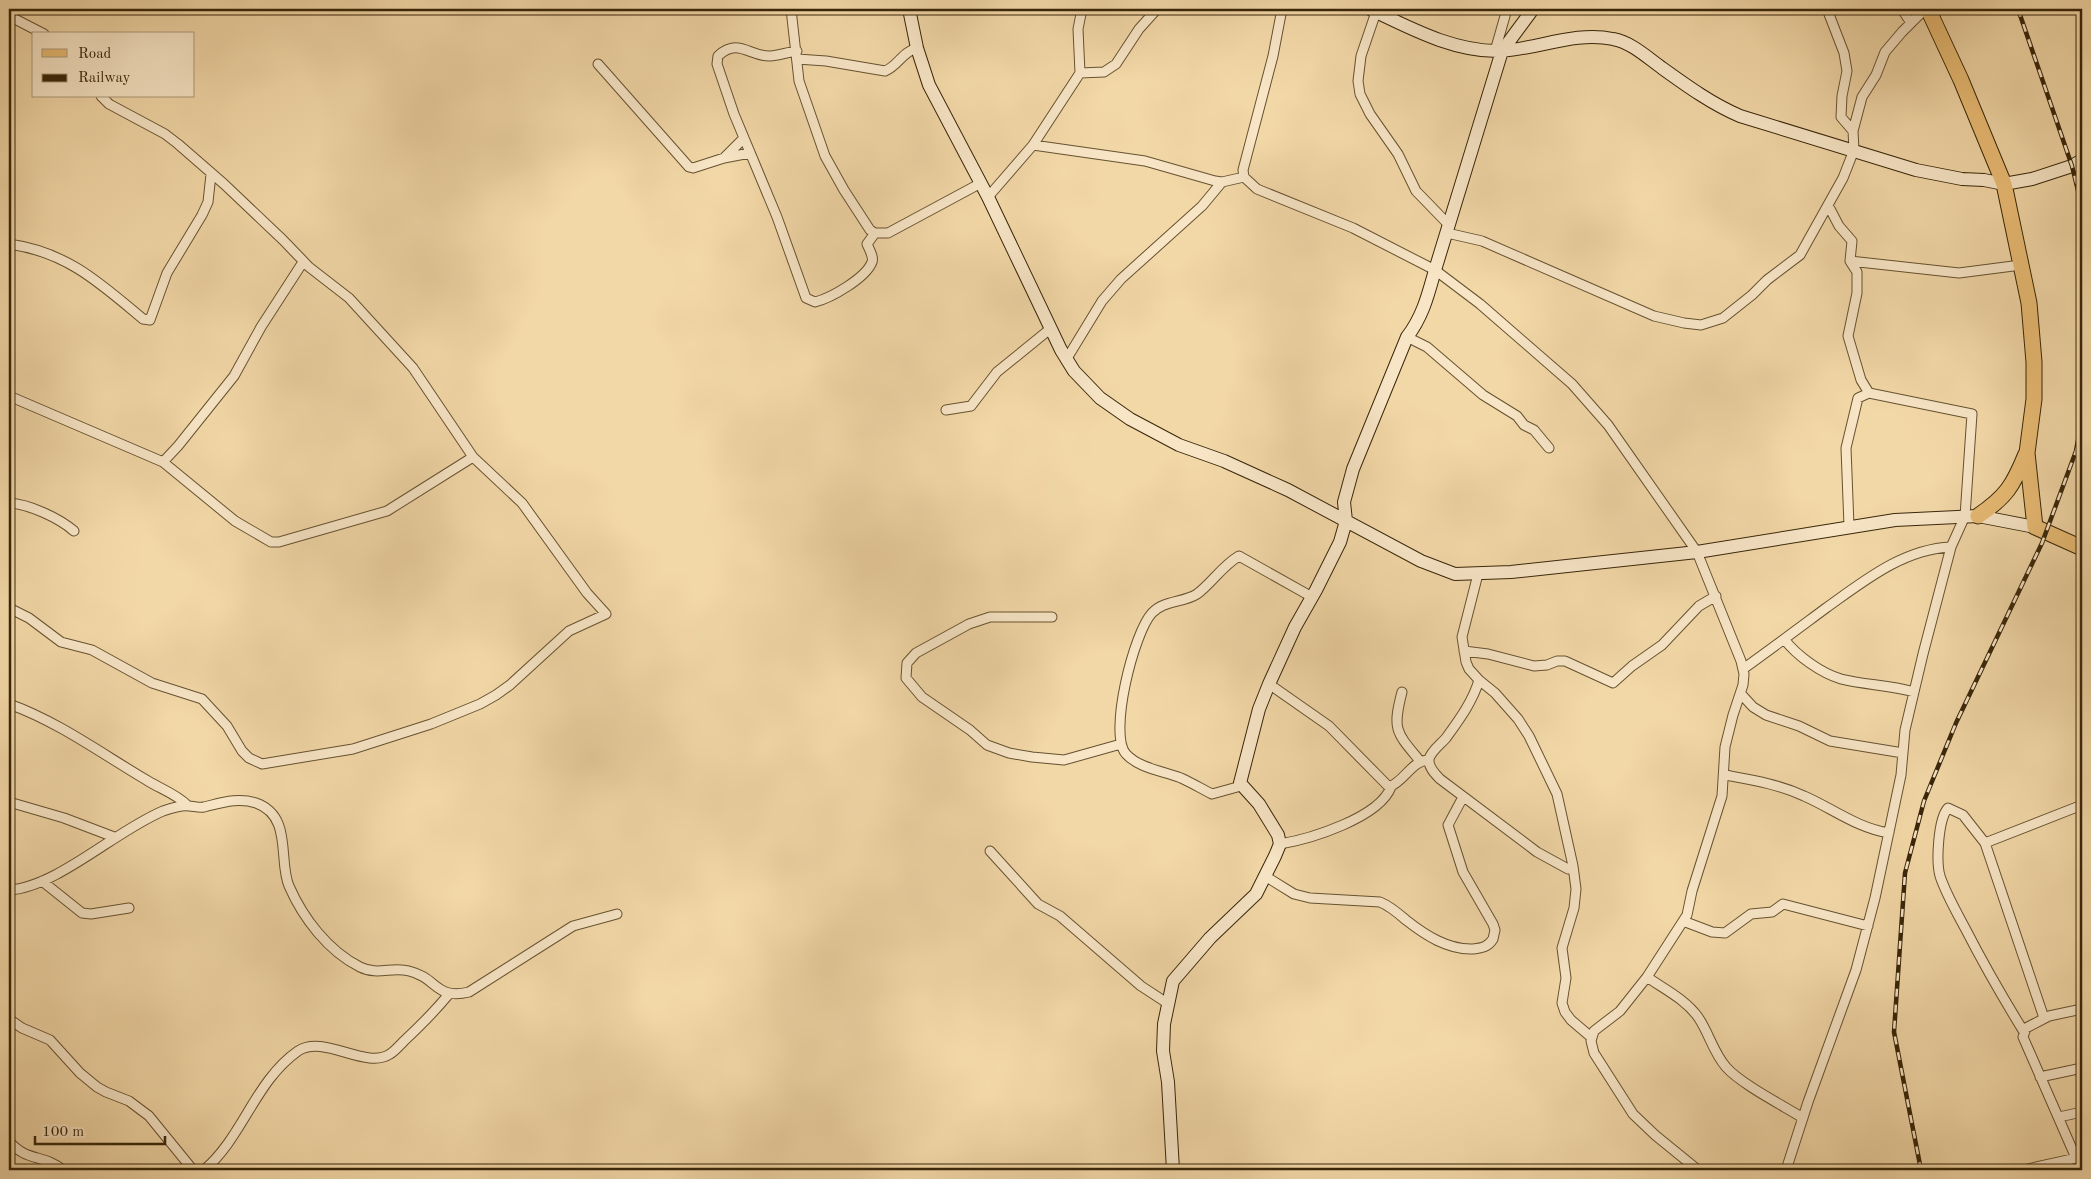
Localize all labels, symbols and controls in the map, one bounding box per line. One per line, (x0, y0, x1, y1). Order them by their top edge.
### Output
legend (32, 32, 195, 98)
text: Road (78, 47, 112, 62)
text: Railway (78, 71, 131, 86)
scale bar (35, 1114, 165, 1146)
text: 100 m (42, 1125, 84, 1140)

